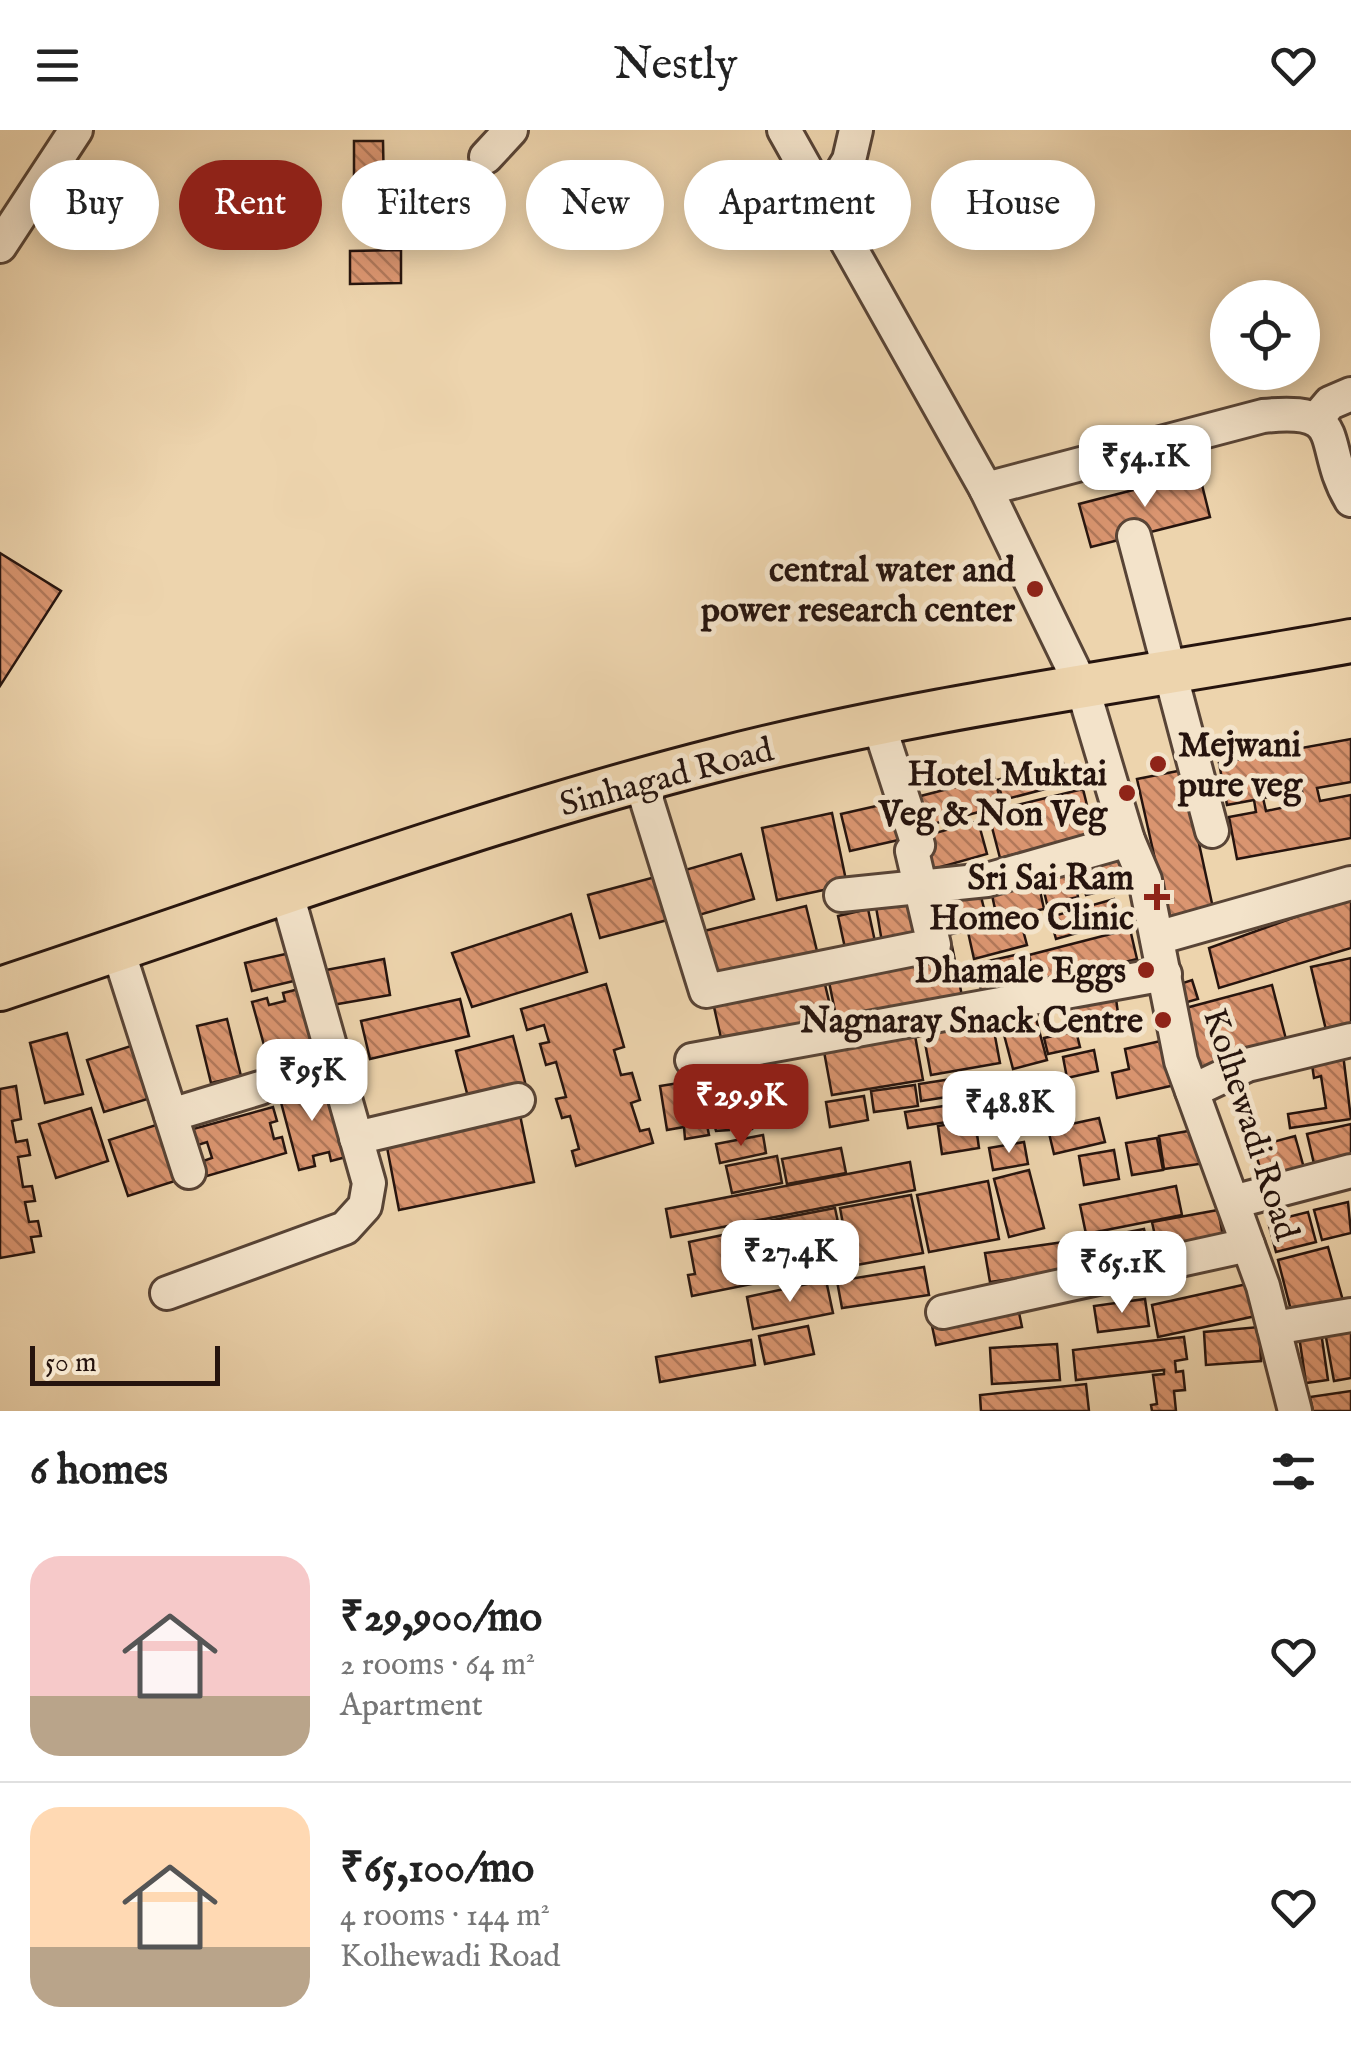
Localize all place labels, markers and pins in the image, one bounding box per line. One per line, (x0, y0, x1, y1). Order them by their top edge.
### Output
pin: ₹54.1K (1064, 425, 1226, 510)
place label: central water and power research center (700, 549, 1016, 634)
marker: central water and power research center (1024, 578, 1046, 600)
place label: Mejwani pure veg (1177, 724, 1303, 809)
place label: Hotel Muktai Veg & Non Veg (878, 753, 1108, 838)
marker: Mejwani pure veg (1147, 753, 1169, 775)
marker: Hotel Muktai Veg & Non Veg (1116, 782, 1138, 804)
place label: Sri Sai Ram Homeo Clinic (929, 857, 1134, 942)
marker: Sri Sai Ram Homeo Clinic (1144, 884, 1170, 910)
place label: Dhamale Eggs (914, 950, 1126, 995)
marker: Dhamale Eggs (1135, 959, 1157, 981)
place label: Nagnaray Snack Centre (799, 1000, 1143, 1045)
marker: Nagnaray Snack Centre (1152, 1009, 1174, 1031)
pin: ₹95K (253, 1039, 371, 1124)
pin: ₹29.9K (660, 1064, 822, 1149)
pin: ₹48.8K (928, 1071, 1090, 1156)
pin: ₹27.4K (709, 1220, 871, 1305)
pin: ₹65.1K (1041, 1231, 1203, 1316)

